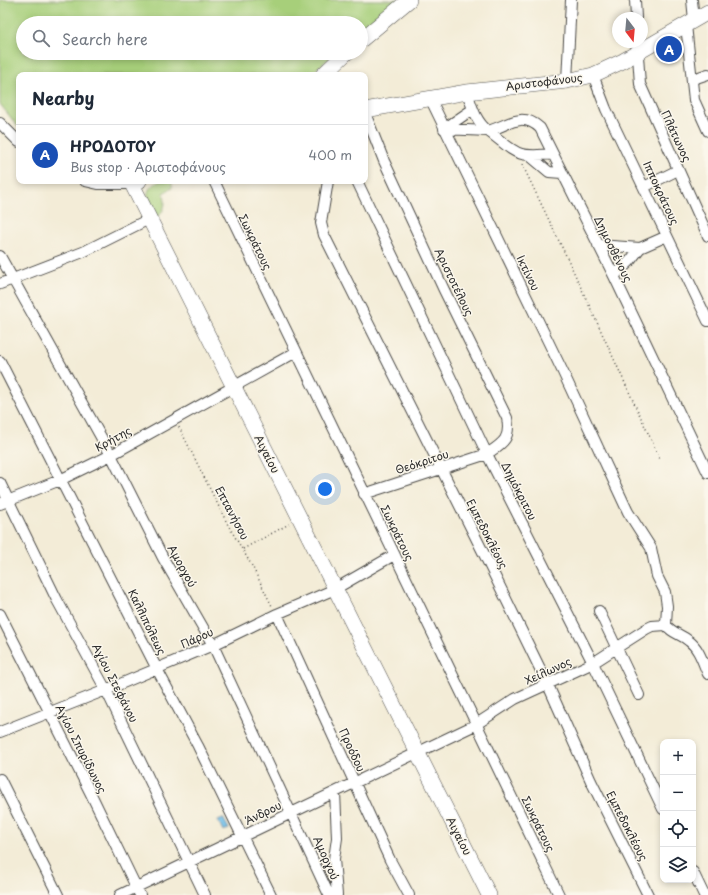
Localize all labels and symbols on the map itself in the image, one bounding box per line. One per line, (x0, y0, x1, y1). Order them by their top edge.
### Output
north arrow (612, 12, 648, 48)
pin: A (656, 34, 682, 64)
street label: Αριστοφάνους (505, 68, 584, 95)
street label: Πλάτωνος (657, 107, 696, 165)
street label: Ιπποκράτους (639, 158, 684, 228)
street label: Σωκράτους (235, 211, 276, 273)
street label: Δημοσθένους (590, 213, 637, 285)
street label: Αριστοτέλους (431, 245, 478, 319)
street label: Ικτίνου (513, 252, 544, 293)
street label: Κρήτης (91, 421, 134, 456)
street label: Αιγαίου (251, 432, 284, 476)
street label: Θεόκριτου (393, 445, 451, 478)
street label: Δημόκριτου (497, 459, 541, 523)
your location (315, 479, 335, 499)
street label: Επτανήσου (211, 483, 254, 543)
street label: Εμπεδοκλέους (463, 496, 513, 572)
street label: Σωκράτους (377, 502, 418, 564)
street label: Αμοργού (164, 541, 201, 590)
street label: Καλλιπόλεως (124, 586, 171, 658)
street label: Πάρου (178, 623, 216, 652)
street label: Αγίου Στεφάνου (88, 640, 143, 725)
street label: Χείλωνος (522, 652, 574, 689)
street label: Αγίου Σπυρίδωνος (52, 701, 111, 796)
street label: Προόδου (335, 725, 370, 774)
street label: Εμπεδοκλέους (603, 788, 653, 864)
street label: Σωκράτους (518, 793, 559, 855)
street label: Άνδρου (242, 796, 284, 829)
street label: Αιγαίου (443, 814, 476, 858)
street label: Αμοργού (309, 833, 344, 882)

